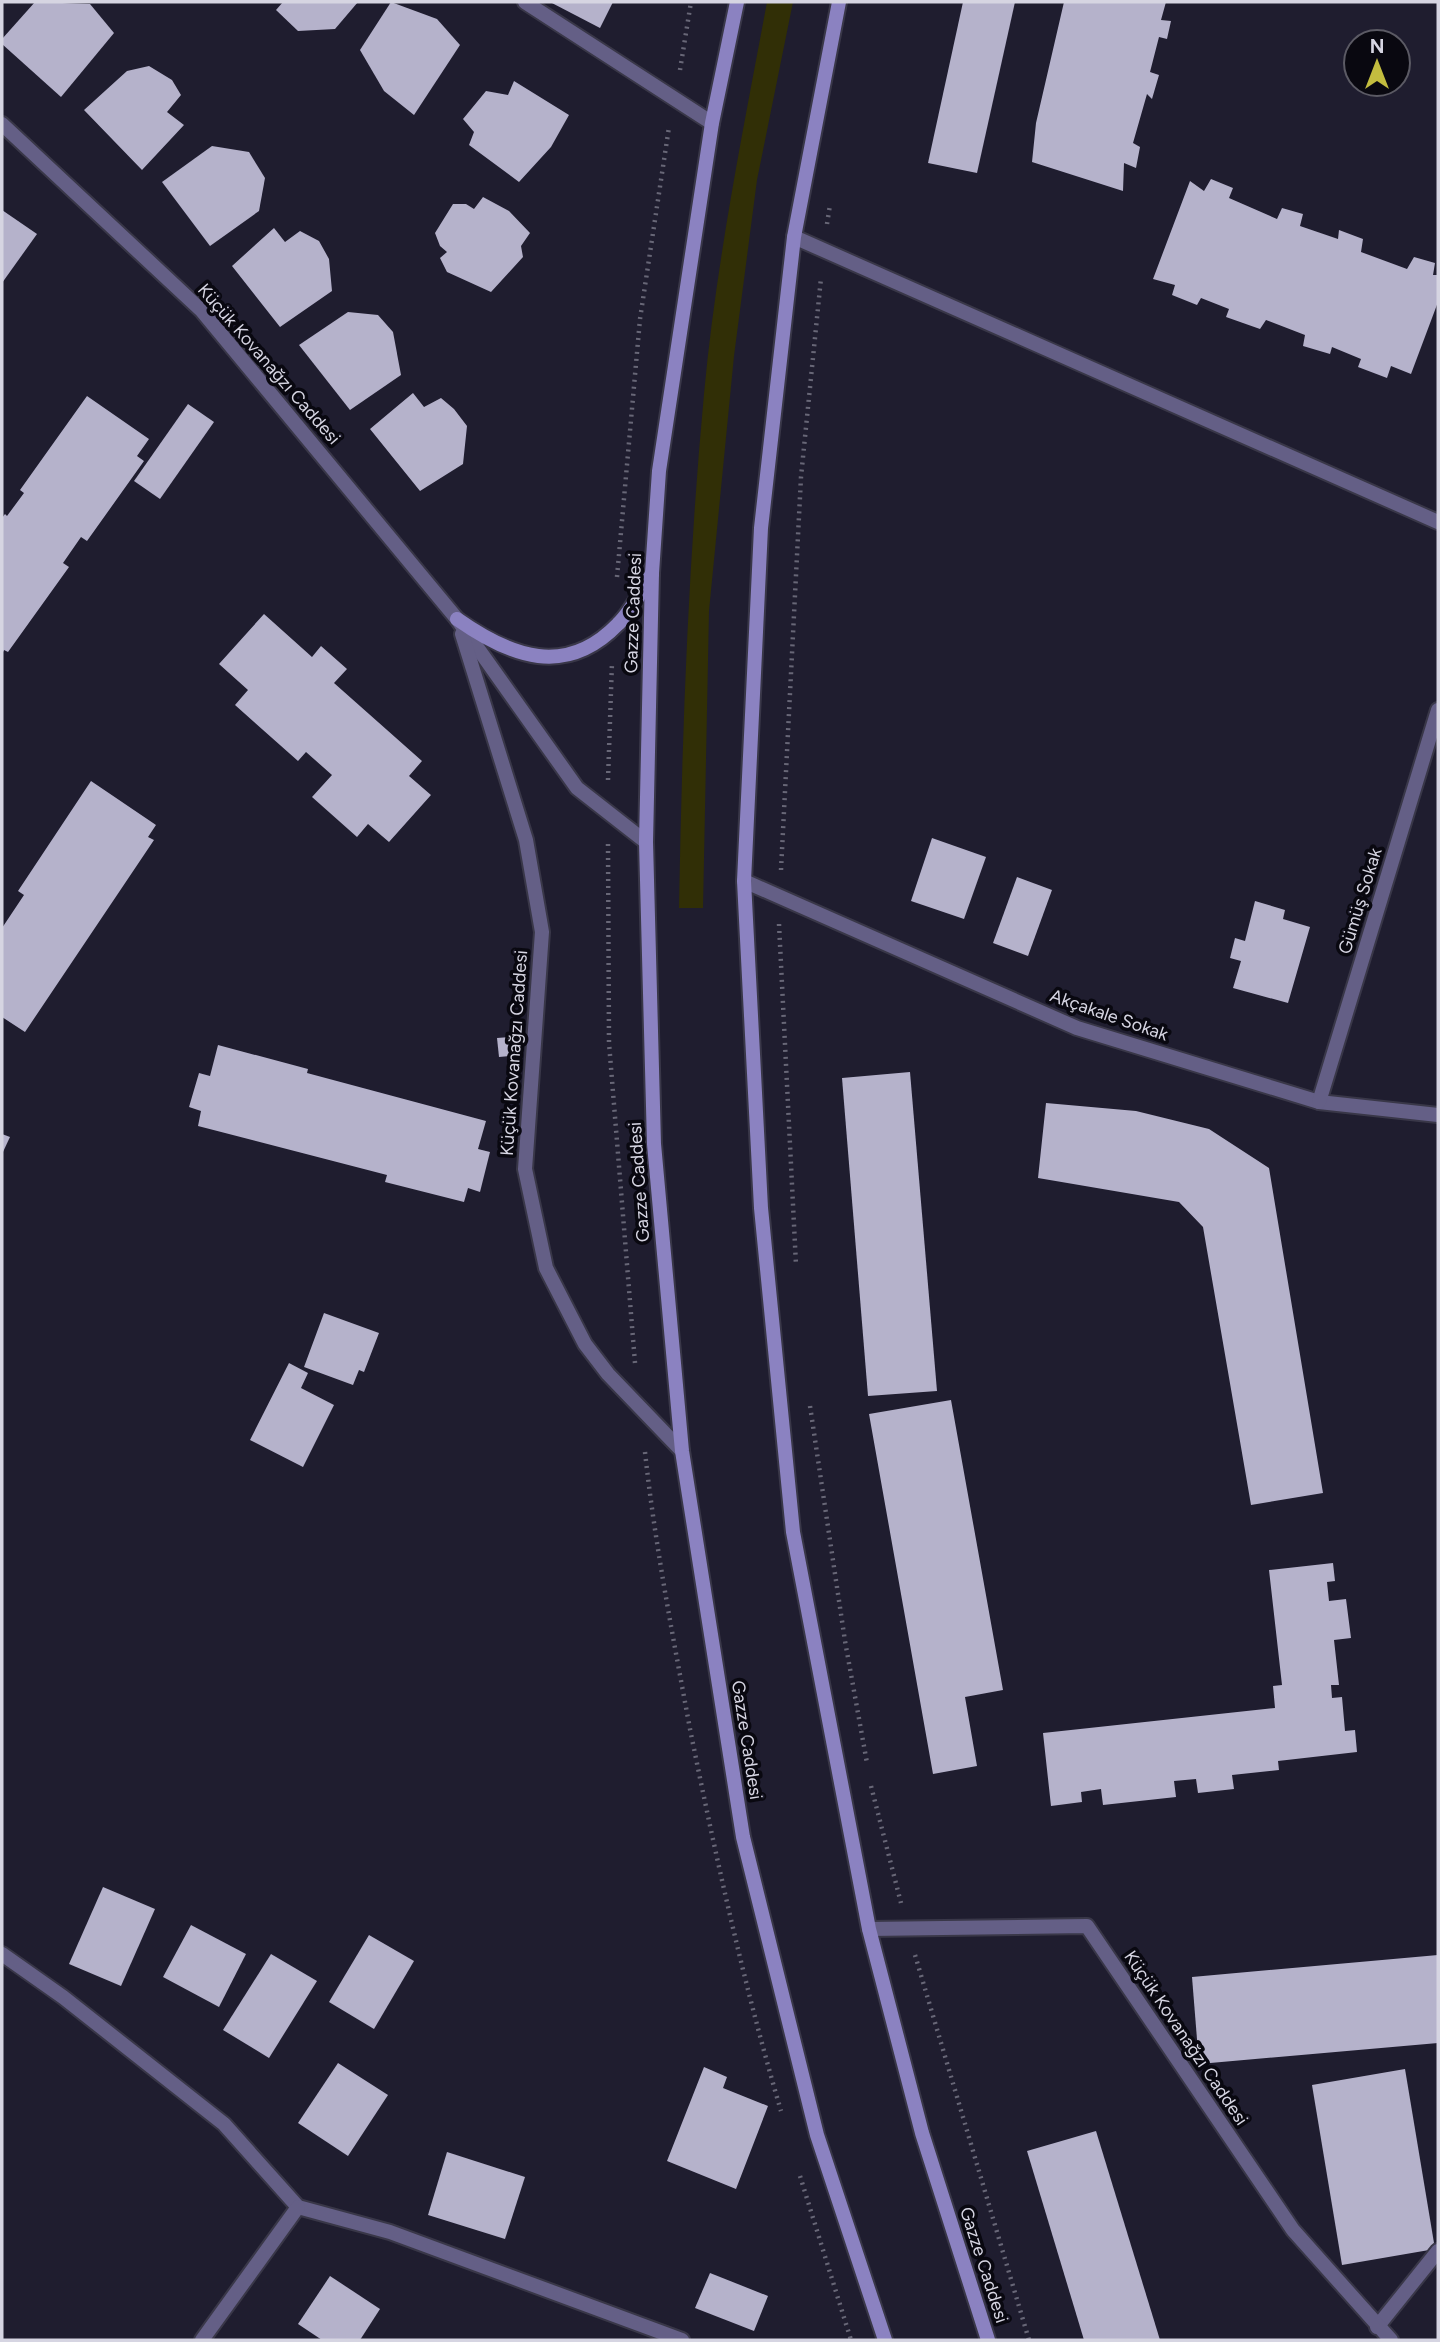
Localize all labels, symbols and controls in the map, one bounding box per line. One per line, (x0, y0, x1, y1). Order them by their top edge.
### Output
north arrow (1342, 28, 1412, 98)
text: N (1370, 35, 1384, 58)
street label: Küçük Kovanağzı Caddesi (193, 279, 345, 449)
street label: Gazze Caddesi (620, 552, 646, 674)
street label: Gümüş Sokak (1333, 845, 1387, 957)
street label: Küçük Kovanağzı Caddesi (496, 949, 532, 1157)
street label: Akçakale Sokak (1047, 984, 1171, 1046)
street label: Gazze Caddesi (624, 1121, 654, 1243)
street label: Gazze Caddesi (727, 1679, 767, 1801)
street label: Küçük Kovanağzı Caddesi (1119, 1946, 1253, 2130)
street label: Gazze Caddesi (955, 2204, 1013, 2326)

